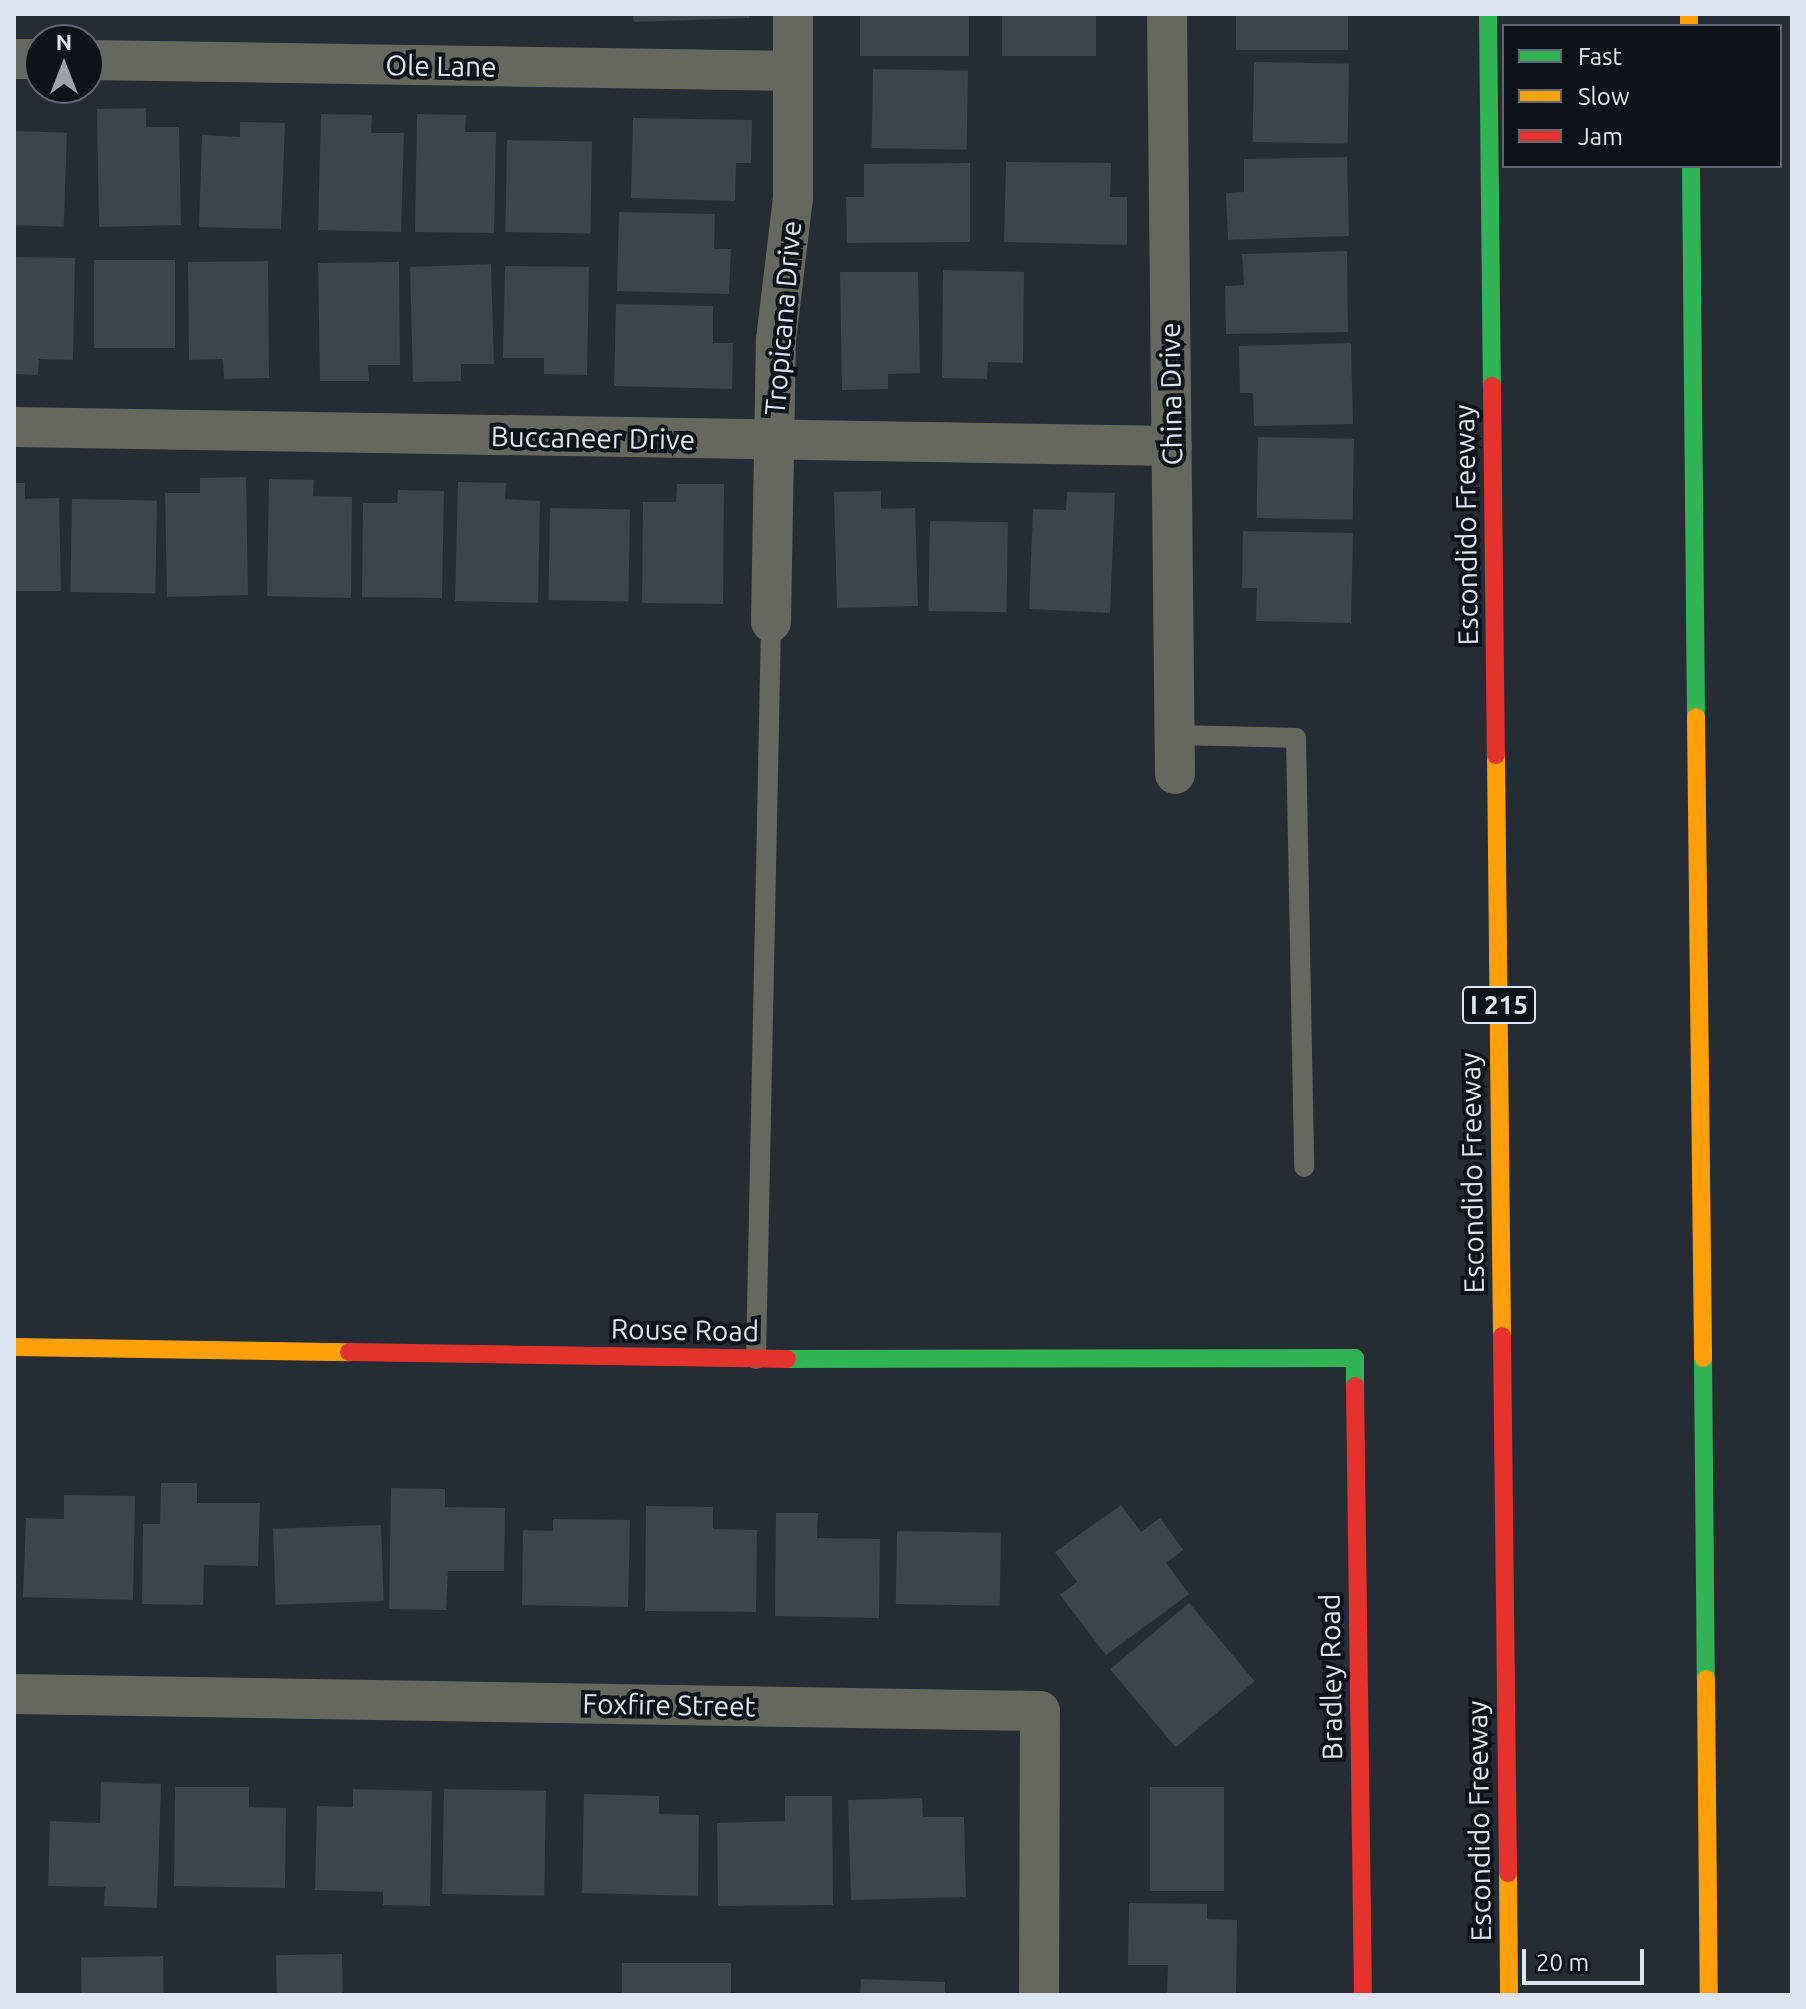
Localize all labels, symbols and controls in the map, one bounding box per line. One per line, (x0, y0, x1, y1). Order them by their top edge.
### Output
north arrow (24, 24, 104, 104)
legend (1502, 24, 1782, 168)
text: N (56, 29, 72, 54)
text: Fast (1578, 43, 1622, 70)
street label: Ole Lane (385, 48, 497, 84)
text: Slow (1578, 83, 1630, 110)
text: Jam (1578, 123, 1623, 150)
street label: Tropicana Drive (758, 219, 808, 417)
street label: China Drive (1153, 322, 1189, 466)
street label: Escondido Freeway (1447, 404, 1485, 646)
street label: Buccaneer Drive (491, 419, 695, 457)
road number: I 215 (1461, 983, 1537, 1027)
street label: Escondido Freeway (1453, 1052, 1491, 1294)
street label: Rouse Road (611, 1312, 759, 1348)
street label: Bradley Road (1313, 1594, 1349, 1760)
street label: Foxfire Street (582, 1687, 756, 1723)
street label: Escondido Freeway (1460, 1700, 1498, 1942)
scale bar (1526, 1933, 1648, 1983)
text: 20 m (1536, 1949, 1589, 1976)

